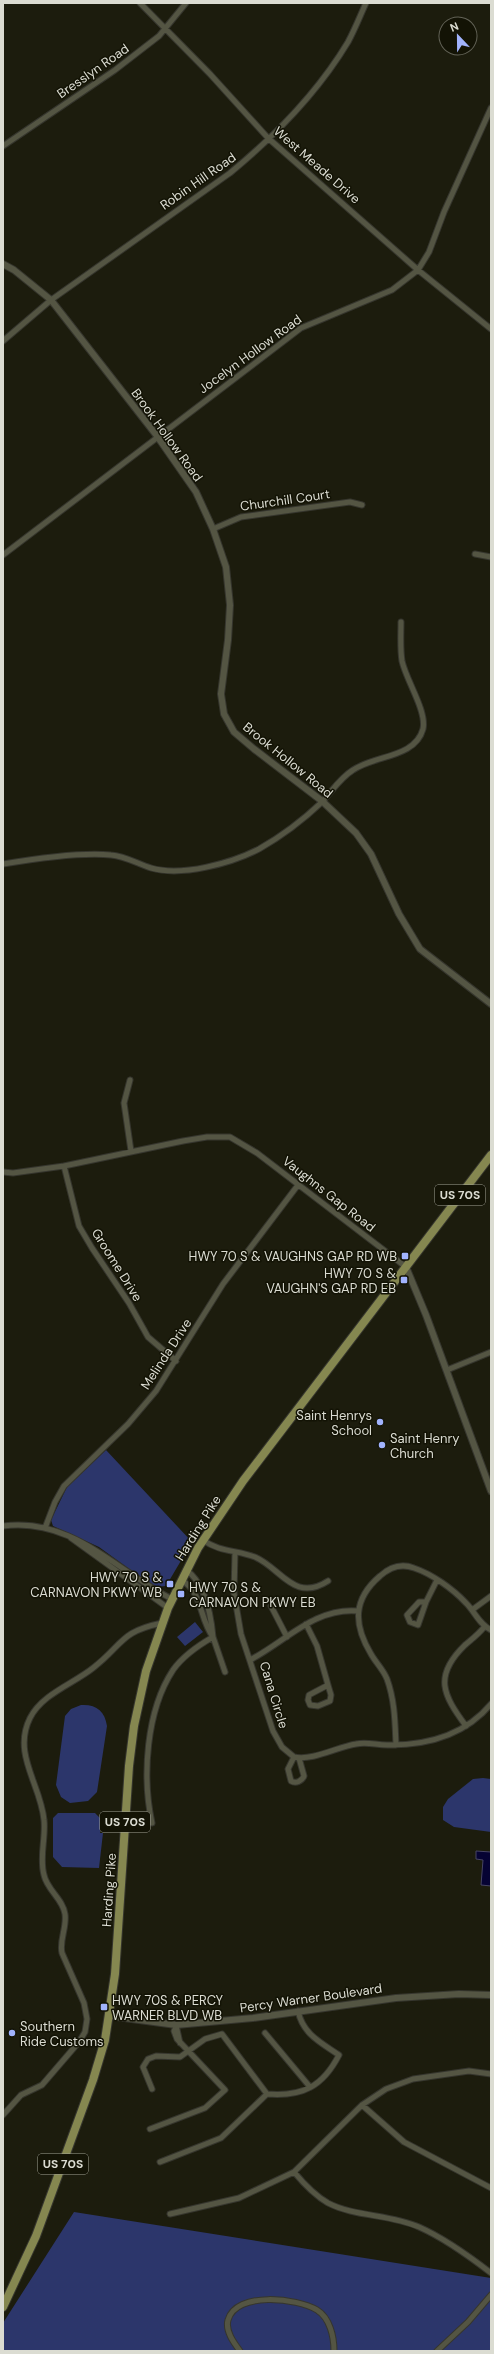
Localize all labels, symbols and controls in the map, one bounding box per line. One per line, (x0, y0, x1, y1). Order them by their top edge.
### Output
north arrow (438, 16, 478, 56)
text: N (448, 19, 461, 35)
street label: Bresslyn Road (54, 40, 132, 102)
street label: West Meade Drive (270, 123, 364, 207)
street label: Robin Hill Road (157, 149, 239, 213)
street label: Jocelyn Hollow Road (195, 311, 305, 397)
street label: Brook Hollow Road (127, 385, 207, 485)
street label: Churchill Court (239, 485, 331, 515)
street label: Brook Hollow Road (239, 718, 337, 802)
street label: Vaughns Gap Road (279, 1152, 379, 1236)
road number: US 70S (435, 1185, 485, 1205)
street label: Groome Drive (88, 1225, 146, 1305)
place label: HWY 70 S & VAUGHNS GAP RD WB (189, 1248, 397, 1265)
marker: HWY 70 S & VAUGHNS GAP RD WB (400, 1251, 410, 1261)
place label: HWY 70 S & VAUGHN'S GAP RD EB (266, 1265, 396, 1297)
marker: HWY 70 S & VAUGHN'S GAP RD EB (399, 1275, 409, 1285)
street label: Melinda Drive (137, 1315, 195, 1393)
place label: Saint Henrys School (296, 1407, 372, 1439)
marker: Saint Henrys School (375, 1417, 385, 1427)
place label: Saint Henry Church (390, 1430, 460, 1462)
marker: Saint Henry Church (377, 1440, 387, 1450)
street label: Harding Pike (171, 1492, 225, 1564)
place label: HWY 70 S & CARNAVON PKWY WB (30, 1569, 162, 1601)
marker: HWY 70 S & CARNAVON PKWY WB (165, 1579, 175, 1589)
place label: HWY 70 S & CARNAVON PKWY EB (189, 1579, 316, 1611)
marker: HWY 70 S & CARNAVON PKWY EB (176, 1589, 186, 1599)
street label: Cana Circle (256, 1659, 292, 1731)
road number: US 70S (100, 1812, 150, 1832)
street label: Harding Pike (98, 1852, 120, 1928)
street label: Percy Warner Boulevard (239, 1980, 383, 2016)
place label: HWY 70S & PERCY WARNER BLVD WB (112, 1992, 224, 2024)
marker: HWY 70S & PERCY WARNER BLVD WB (99, 2002, 109, 2012)
place label: Southern Ride Customs (20, 2018, 104, 2050)
marker: Southern Ride Customs (7, 2028, 17, 2038)
road number: US 70S (38, 2154, 88, 2174)

